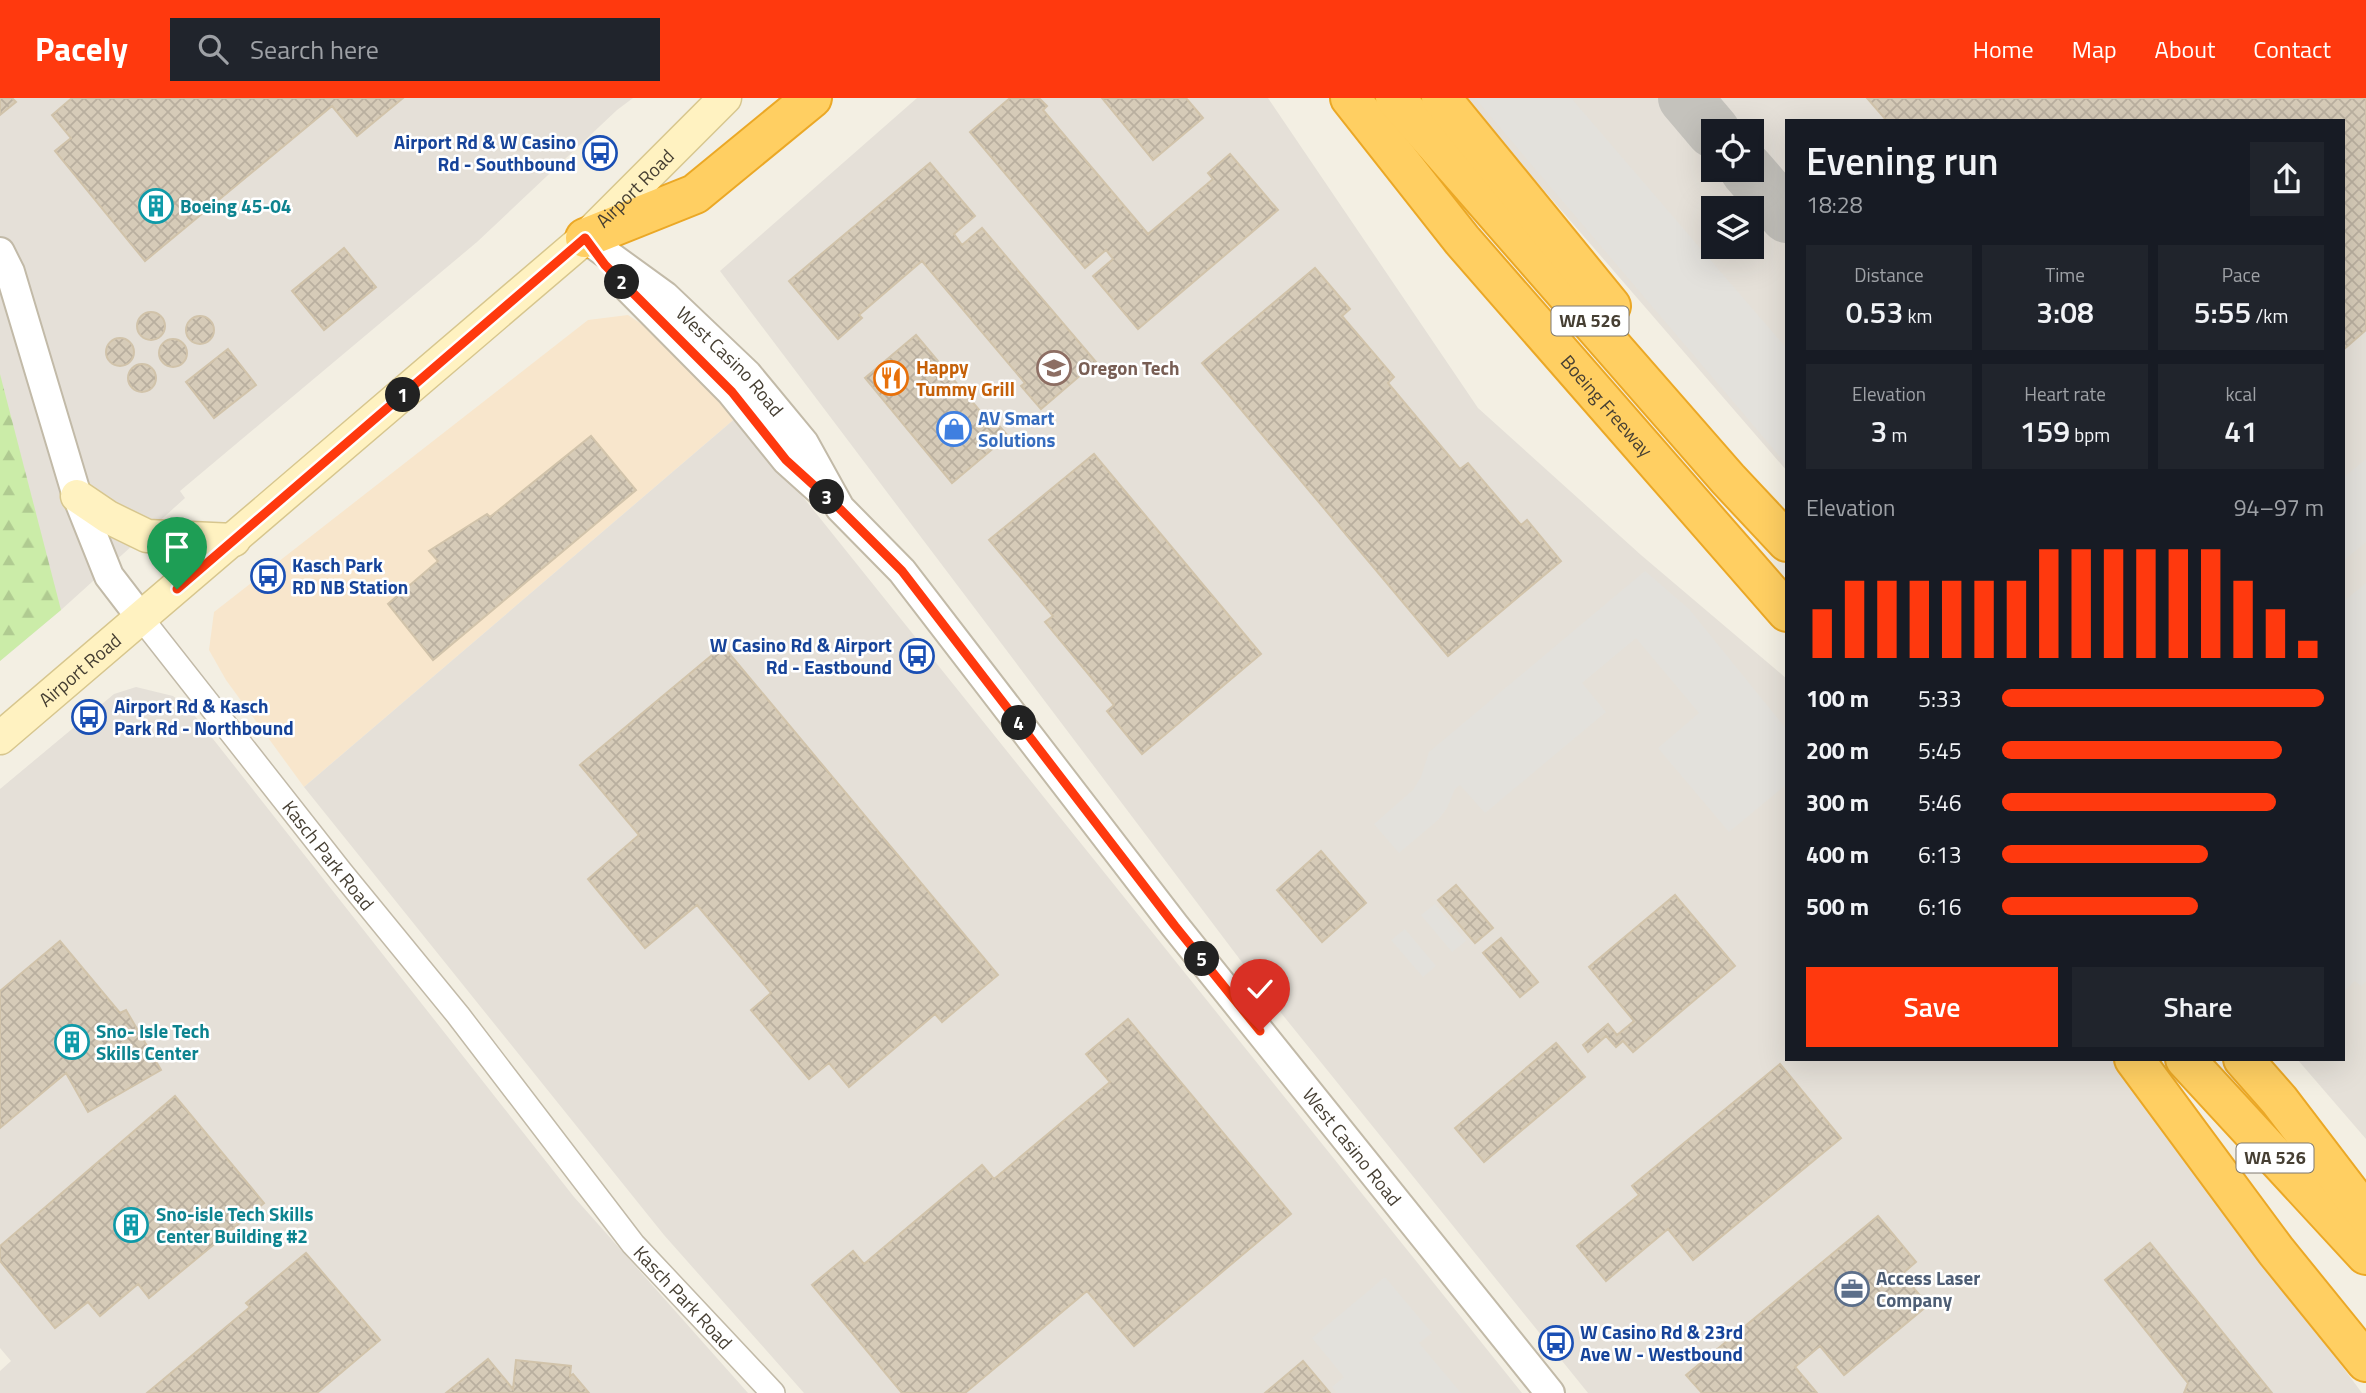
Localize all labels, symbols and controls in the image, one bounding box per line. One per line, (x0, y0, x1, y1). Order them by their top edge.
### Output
search box (170, 18, 660, 81)
text: Pacely (35, 24, 128, 74)
icon: search (194, 30, 232, 68)
text: Search here (250, 30, 379, 69)
text: Home (1973, 31, 2034, 67)
text: Map (2072, 31, 2117, 67)
text: About (2155, 31, 2215, 67)
text: Contact (2253, 31, 2331, 67)
map controls (1701, 119, 1764, 259)
button: locate (1701, 119, 1764, 182)
place label: Airport Rd & W Casino Rd - Southbound (394, 127, 576, 178)
text: Evening run (1806, 132, 1999, 190)
bus stop icon: Airport Rd & W Casino Rd - Southbound (581, 134, 619, 172)
street label: Airport Road (589, 142, 680, 234)
button: share (2250, 142, 2324, 216)
building icon: Boeing 45-04 (137, 187, 175, 225)
text: 18:28 (1806, 187, 1863, 222)
place label: Boeing 45-04 (180, 191, 291, 220)
button: layers (1701, 196, 1764, 259)
text: Distance (1854, 260, 1924, 289)
text: Time (2045, 260, 2085, 289)
text: Pace (2222, 260, 2260, 289)
pin: 2 (604, 264, 640, 300)
text: 2 (616, 267, 627, 296)
text: 0.53 (1846, 289, 1903, 335)
text: 3:08 (2036, 289, 2094, 335)
text: 5:55 (2194, 289, 2251, 335)
street label: West Casino Road (670, 299, 791, 422)
text: km (1903, 301, 1932, 330)
text: /km (2251, 301, 2288, 330)
road number: WA 526 (1552, 306, 1628, 336)
street label: Boeing Freeway (1554, 348, 1660, 463)
school or university icon: Oregon Tech (1035, 349, 1073, 387)
place label: Happy Tummy Grill (916, 352, 1015, 403)
place label: Oregon Tech (1078, 353, 1179, 382)
restaurant icon: Happy Tummy Grill (872, 359, 910, 397)
pin: 1 (386, 378, 420, 412)
text: Elevation (1852, 379, 1926, 408)
text: Heart rate (2024, 379, 2106, 408)
text: kcal (2225, 379, 2257, 408)
text: 1 (397, 380, 408, 409)
place label: AV Smart Solutions (978, 403, 1056, 454)
text: 3 (1871, 408, 1887, 454)
text: 159 (2020, 408, 2070, 454)
text: 41 (2224, 408, 2258, 454)
shop icon: AV Smart Solutions (935, 410, 973, 448)
text: m (1887, 420, 1907, 449)
text: bpm (2070, 420, 2110, 449)
pin: 3 (810, 480, 844, 514)
text: 3 (821, 482, 832, 511)
text: Elevation (1806, 490, 1895, 525)
text: 94–97 m (2234, 490, 2324, 525)
pin (147, 517, 207, 589)
icon: arrive (158, 528, 196, 566)
place label: Kasch Park RD NB Station (292, 550, 408, 601)
bus stop icon: Kasch Park RD NB Station (249, 557, 287, 595)
street label: Airport Road (32, 626, 127, 713)
place label: W Casino Rd & Airport Rd - Eastbound (710, 630, 892, 681)
bus stop icon: W Casino Rd & Airport Rd - Eastbound (898, 637, 936, 675)
text: 100 m (1806, 681, 1869, 716)
text: 5:33 (1918, 681, 1962, 716)
place label: Airport Rd & Kasch Park Rd - Northbound (114, 691, 294, 742)
bus stop icon: Airport Rd & Kasch Park Rd - Northbound (70, 698, 108, 736)
pin: 4 (1002, 706, 1036, 740)
text: 4 (1013, 708, 1024, 737)
text: 200 m (1806, 733, 1869, 768)
text: 5:45 (1918, 733, 1962, 768)
text: 300 m (1806, 785, 1869, 820)
text: 5:46 (1918, 785, 1962, 820)
street label: Kasch Park Road (276, 794, 382, 916)
text: 400 m (1806, 837, 1869, 872)
text: 6:13 (1918, 837, 1962, 872)
text: 500 m (1806, 889, 1869, 924)
text: 6:16 (1918, 889, 1962, 924)
pin: 5 (1184, 942, 1220, 976)
text: 5 (1196, 944, 1207, 973)
pin (1230, 959, 1290, 1031)
button: Save (1806, 967, 2058, 1047)
button: Share (2072, 967, 2324, 1047)
icon: check (1241, 970, 1279, 1008)
place label: Sno- Isle Tech Skills Center (96, 1016, 210, 1067)
building icon: Sno- Isle Tech Skills Center (53, 1023, 91, 1061)
street label: West Casino Road (1296, 1081, 1409, 1212)
road number: WA 526 (2236, 1143, 2314, 1172)
place label: Sno-isle Tech Skills Center Building #2 (156, 1199, 313, 1250)
building icon: Sno-isle Tech Skills Center Building #2 (112, 1206, 150, 1244)
street label: Kasch Park Road (627, 1238, 740, 1356)
place label: Access Laser Company (1876, 1263, 1980, 1314)
office icon: Access Laser Company (1833, 1270, 1871, 1308)
place label: W Casino Rd & 23rd Ave W - Westbound (1580, 1317, 1743, 1368)
bus stop icon: W Casino Rd & 23rd Ave W - Westbound (1537, 1324, 1575, 1362)

